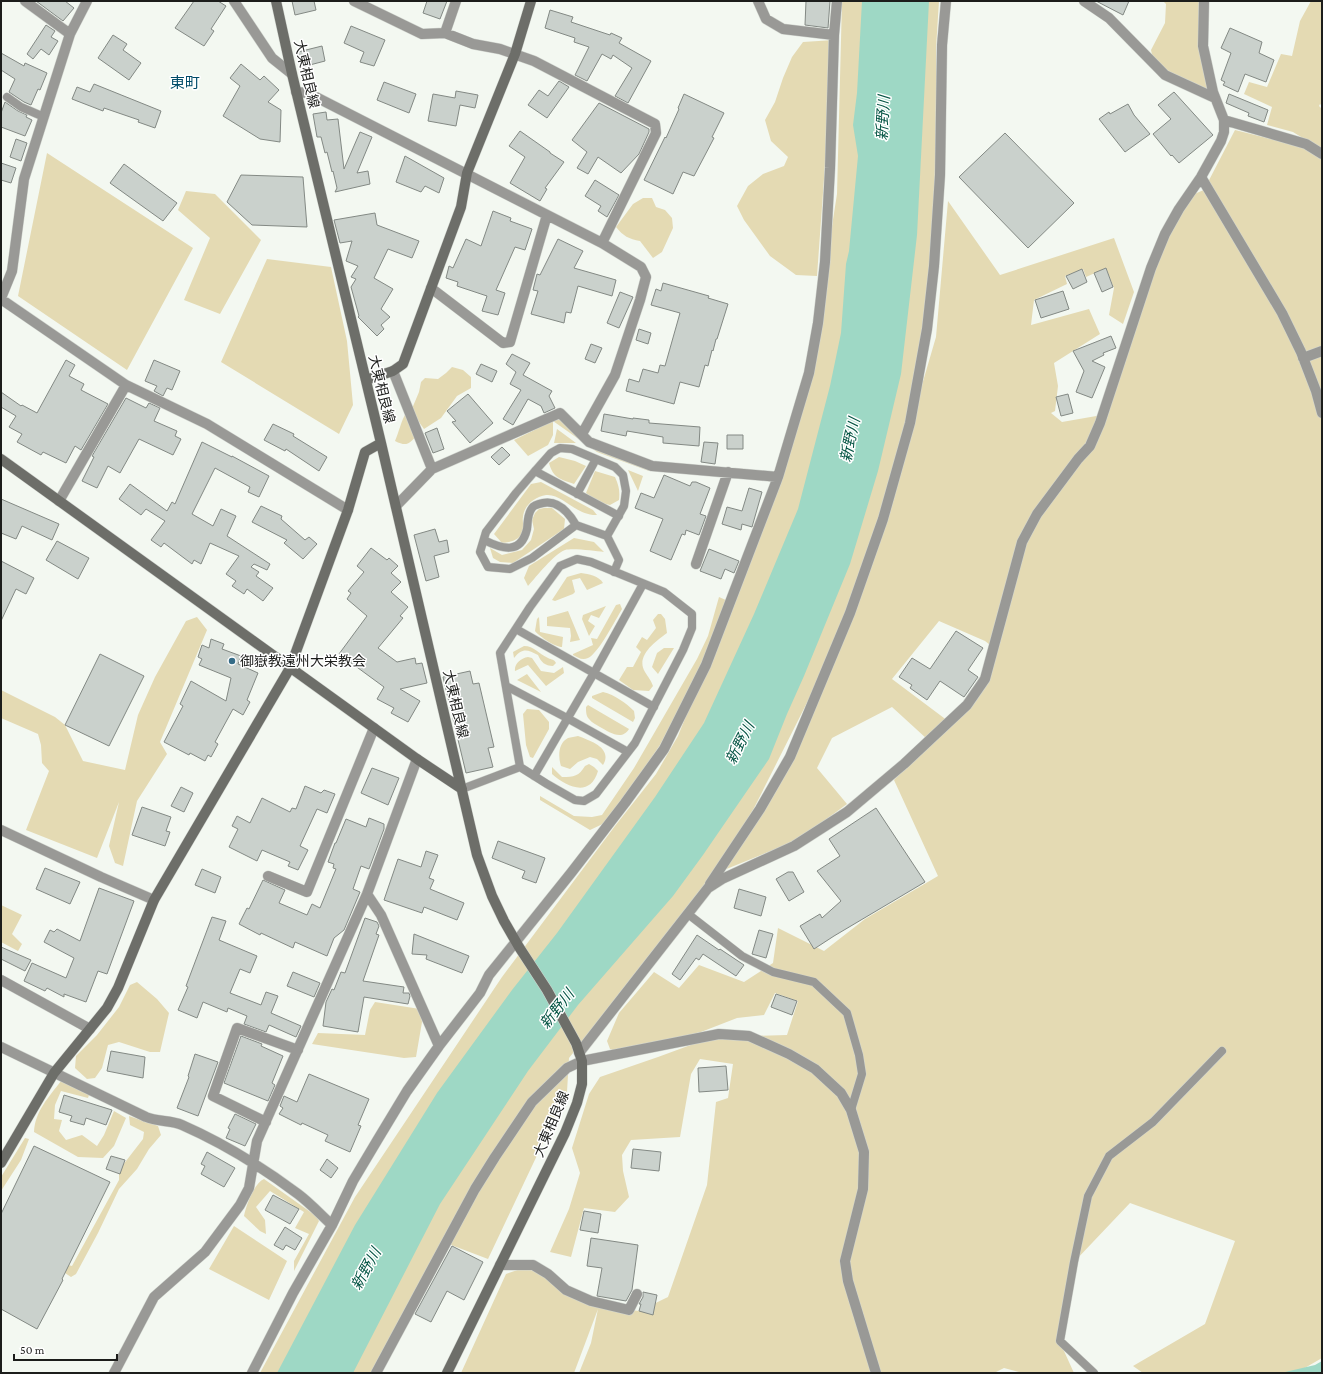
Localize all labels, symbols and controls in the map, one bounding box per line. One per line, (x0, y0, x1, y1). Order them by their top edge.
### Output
street label: 大東相良線 (291, 38, 323, 110)
district label: 東町 (170, 75, 200, 91)
water label: 新野川 (874, 93, 892, 141)
street label: 大東相良線 (366, 353, 398, 425)
water label: 新野川 (837, 414, 863, 464)
place label: 御嶽教遠州大栄教会 (240, 653, 366, 669)
marker: 御嶽教遠州大栄教会 (227, 656, 237, 666)
street label: 大東相良線 (440, 668, 472, 740)
water label: 新野川 (723, 718, 758, 767)
water label: 新野川 (537, 985, 578, 1032)
street label: 大東相良線 (530, 1089, 572, 1159)
water label: 新野川 (348, 1244, 385, 1293)
scale bar (14, 1336, 117, 1362)
text: 50 m (20, 1343, 45, 1357)

